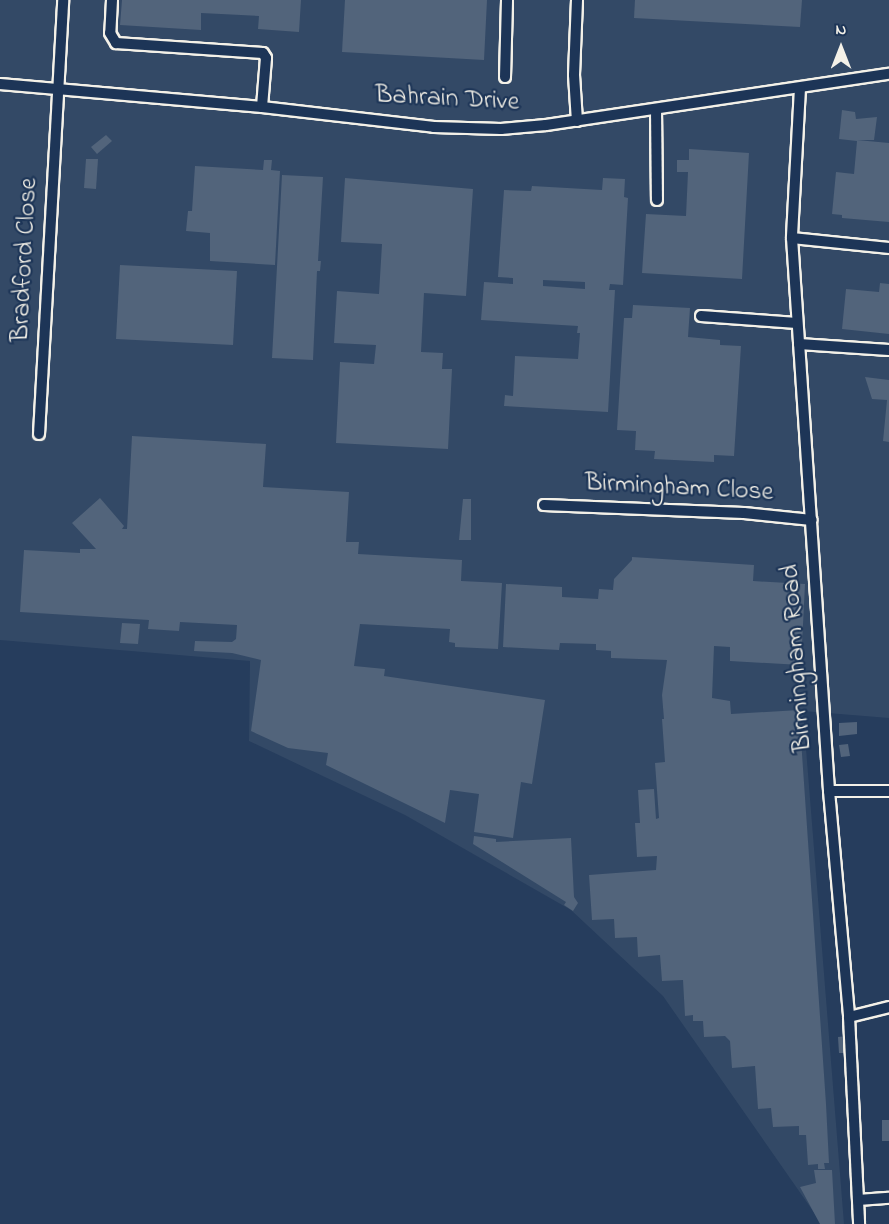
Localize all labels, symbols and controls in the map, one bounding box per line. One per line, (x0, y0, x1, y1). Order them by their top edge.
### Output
north arrow (811, 18, 871, 78)
text: N (836, 18, 846, 42)
street label: Bahrain Drive (374, 81, 520, 119)
street label: Bradford Close (6, 177, 46, 343)
street label: Birmingham Close (584, 468, 774, 510)
street label: Birmingham Road (776, 563, 820, 753)

